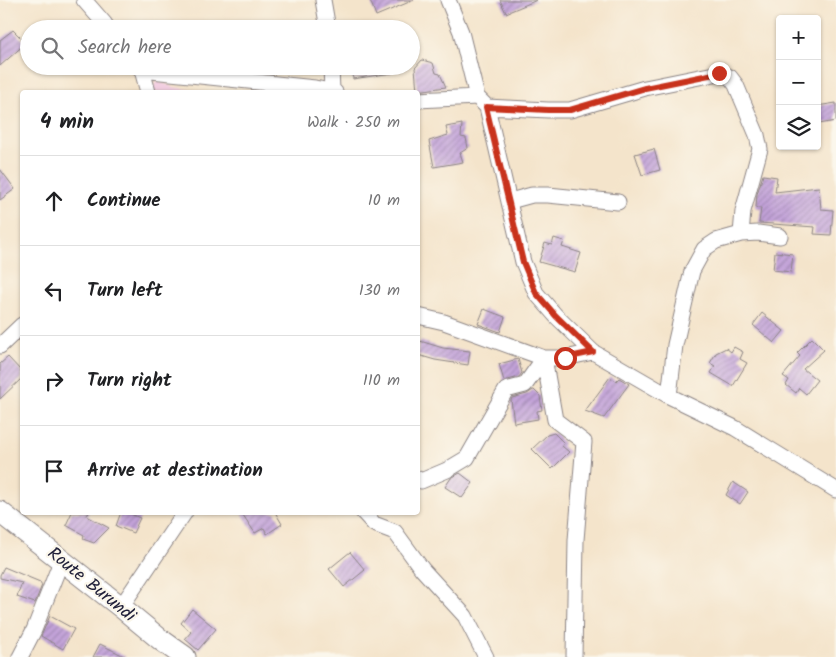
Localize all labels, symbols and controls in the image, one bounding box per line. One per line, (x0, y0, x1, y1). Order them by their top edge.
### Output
map controls (776, 15, 821, 150)
button: + (776, 15, 821, 60)
search box (20, 20, 420, 75)
text: Search here (78, 33, 172, 63)
icon: search (38, 34, 66, 62)
button: − (776, 60, 821, 105)
route end (708, 62, 731, 85)
button: layers (776, 105, 821, 150)
text: 4 min (40, 106, 94, 139)
text: Walk · 250 m (307, 110, 400, 135)
text: Continue (87, 186, 160, 216)
icon: ahead (40, 187, 68, 215)
text: 10 m (368, 188, 400, 213)
text: Turn left (87, 276, 162, 306)
icon: left (40, 277, 68, 305)
text: 130 m (359, 278, 400, 303)
route start (554, 347, 577, 370)
text: Turn right (87, 366, 172, 396)
icon: right (40, 367, 68, 395)
text: 110 m (363, 368, 400, 393)
text: Arrive at destination (87, 456, 263, 486)
icon: arrive (40, 457, 68, 485)
street label: Route Burundi (40, 540, 142, 631)

